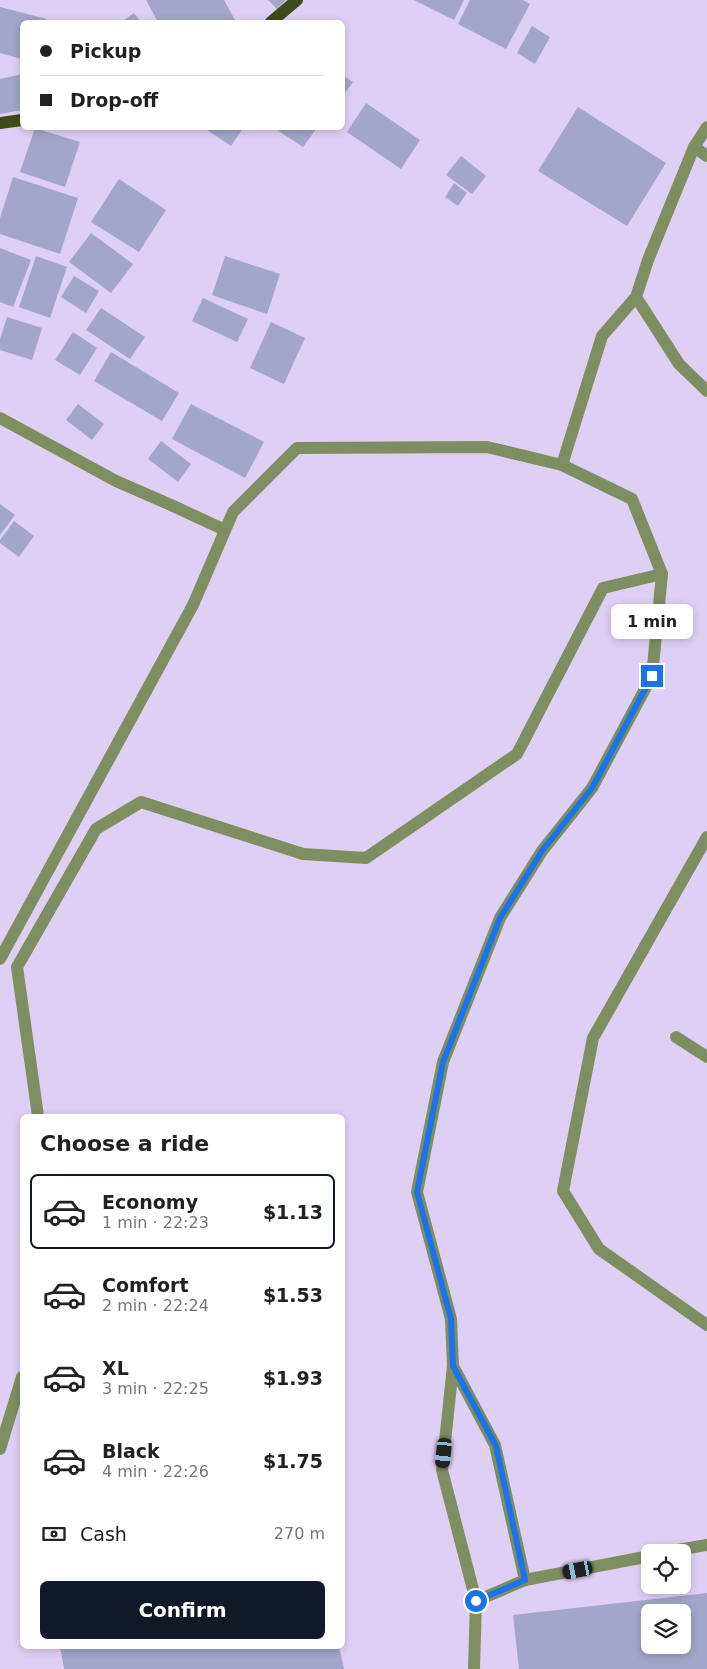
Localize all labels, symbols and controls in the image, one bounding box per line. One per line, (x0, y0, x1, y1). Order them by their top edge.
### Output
text: Pickup (70, 40, 141, 62)
text: Drop-off (70, 89, 158, 111)
callout: 1 min (611, 604, 693, 638)
text: 1 min (627, 612, 677, 631)
route end (641, 665, 663, 687)
text: Choose a ride (40, 1131, 209, 1156)
icon: car (42, 1189, 87, 1234)
text: Economy (102, 1191, 198, 1213)
text: $1.13 (263, 1201, 323, 1223)
text: 1 min · 22:23 (102, 1213, 209, 1232)
icon: car (42, 1272, 87, 1317)
text: Comfort (102, 1274, 189, 1296)
text: $1.53 (263, 1284, 323, 1306)
text: 2 min · 22:24 (102, 1296, 209, 1315)
icon: car (42, 1355, 87, 1400)
text: XL (102, 1357, 129, 1379)
text: $1.93 (263, 1367, 323, 1389)
text: 3 min · 22:25 (102, 1379, 209, 1398)
car (434, 1437, 453, 1469)
icon: car (42, 1438, 87, 1483)
text: Black (102, 1440, 160, 1462)
text: $1.75 (263, 1450, 323, 1472)
text: 4 min · 22:26 (102, 1462, 209, 1481)
icon: cash (40, 1520, 68, 1548)
text: Cash (80, 1523, 127, 1545)
text: 270 m (274, 1524, 325, 1543)
map controls (641, 1544, 691, 1654)
button: locate (641, 1544, 691, 1594)
car (561, 1560, 594, 1580)
button: Confirm (40, 1581, 325, 1639)
route start (465, 1590, 487, 1612)
button: layers (641, 1604, 691, 1654)

